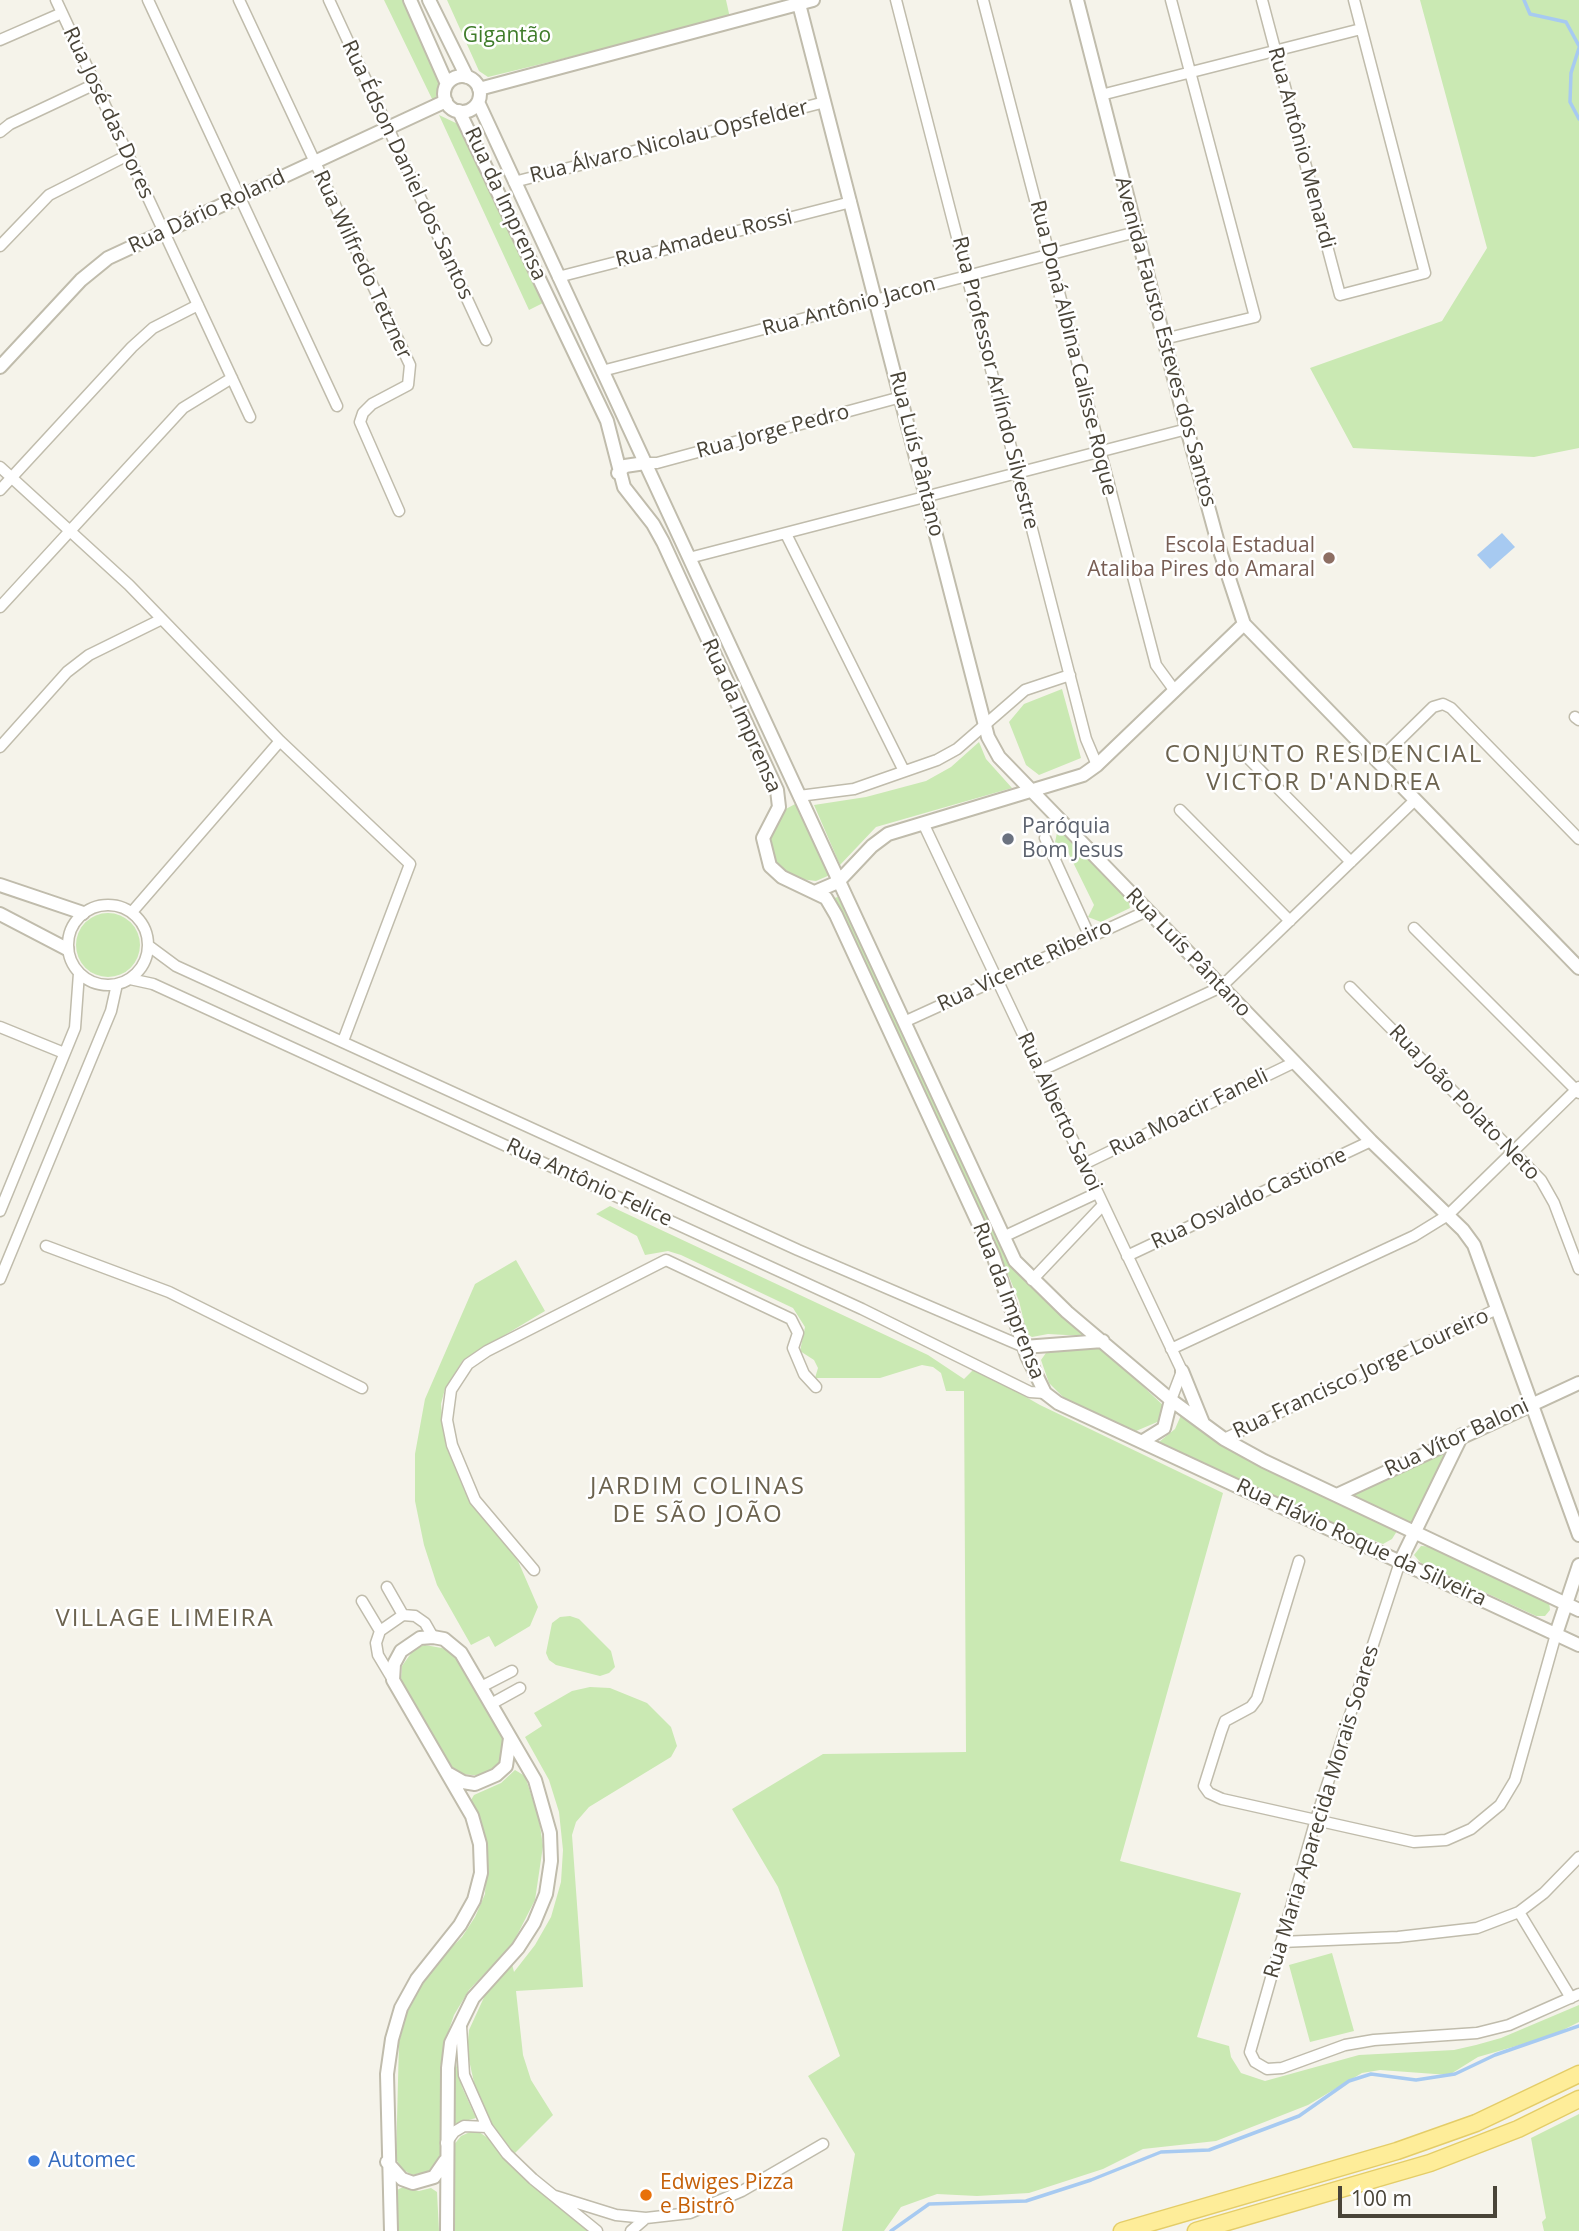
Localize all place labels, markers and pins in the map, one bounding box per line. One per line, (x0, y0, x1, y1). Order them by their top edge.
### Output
place label: Escola Estadual Ataliba Pires do Amaral (1087, 533, 1315, 583)
marker: Escola Estadual Ataliba Pires do Amaral (1321, 550, 1337, 566)
place label: Paróquia Bom Jesus (1022, 814, 1123, 864)
marker: Paróquia Bom Jesus (1000, 831, 1016, 847)
place label: Automec (48, 2148, 136, 2174)
marker: Automec (26, 2153, 42, 2169)
place label: Edwiges Pizza e Bistrô (660, 2170, 794, 2220)
marker: Edwiges Pizza e Bistrô (638, 2187, 654, 2203)

